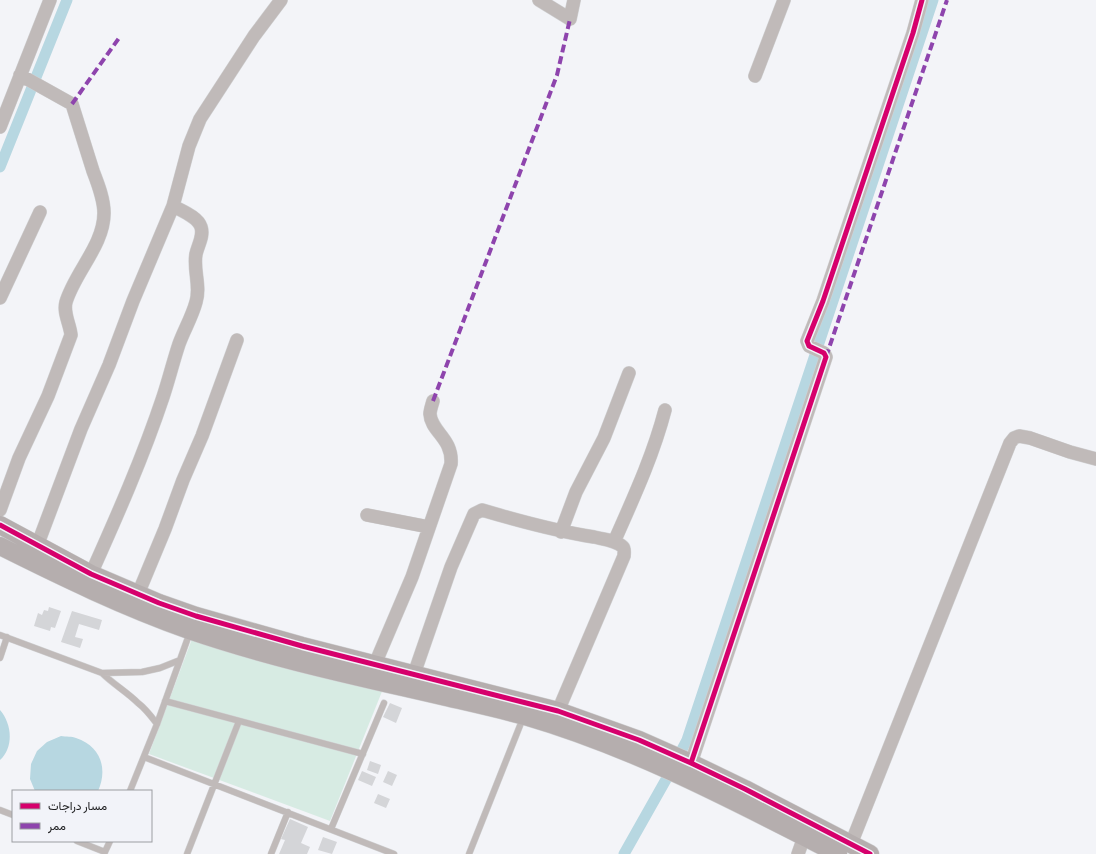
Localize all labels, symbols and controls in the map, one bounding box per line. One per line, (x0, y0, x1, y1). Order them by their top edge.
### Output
legend (12, 790, 152, 842)
text: مسار دراجات (48, 799, 107, 814)
text: ممر (47, 819, 66, 834)

